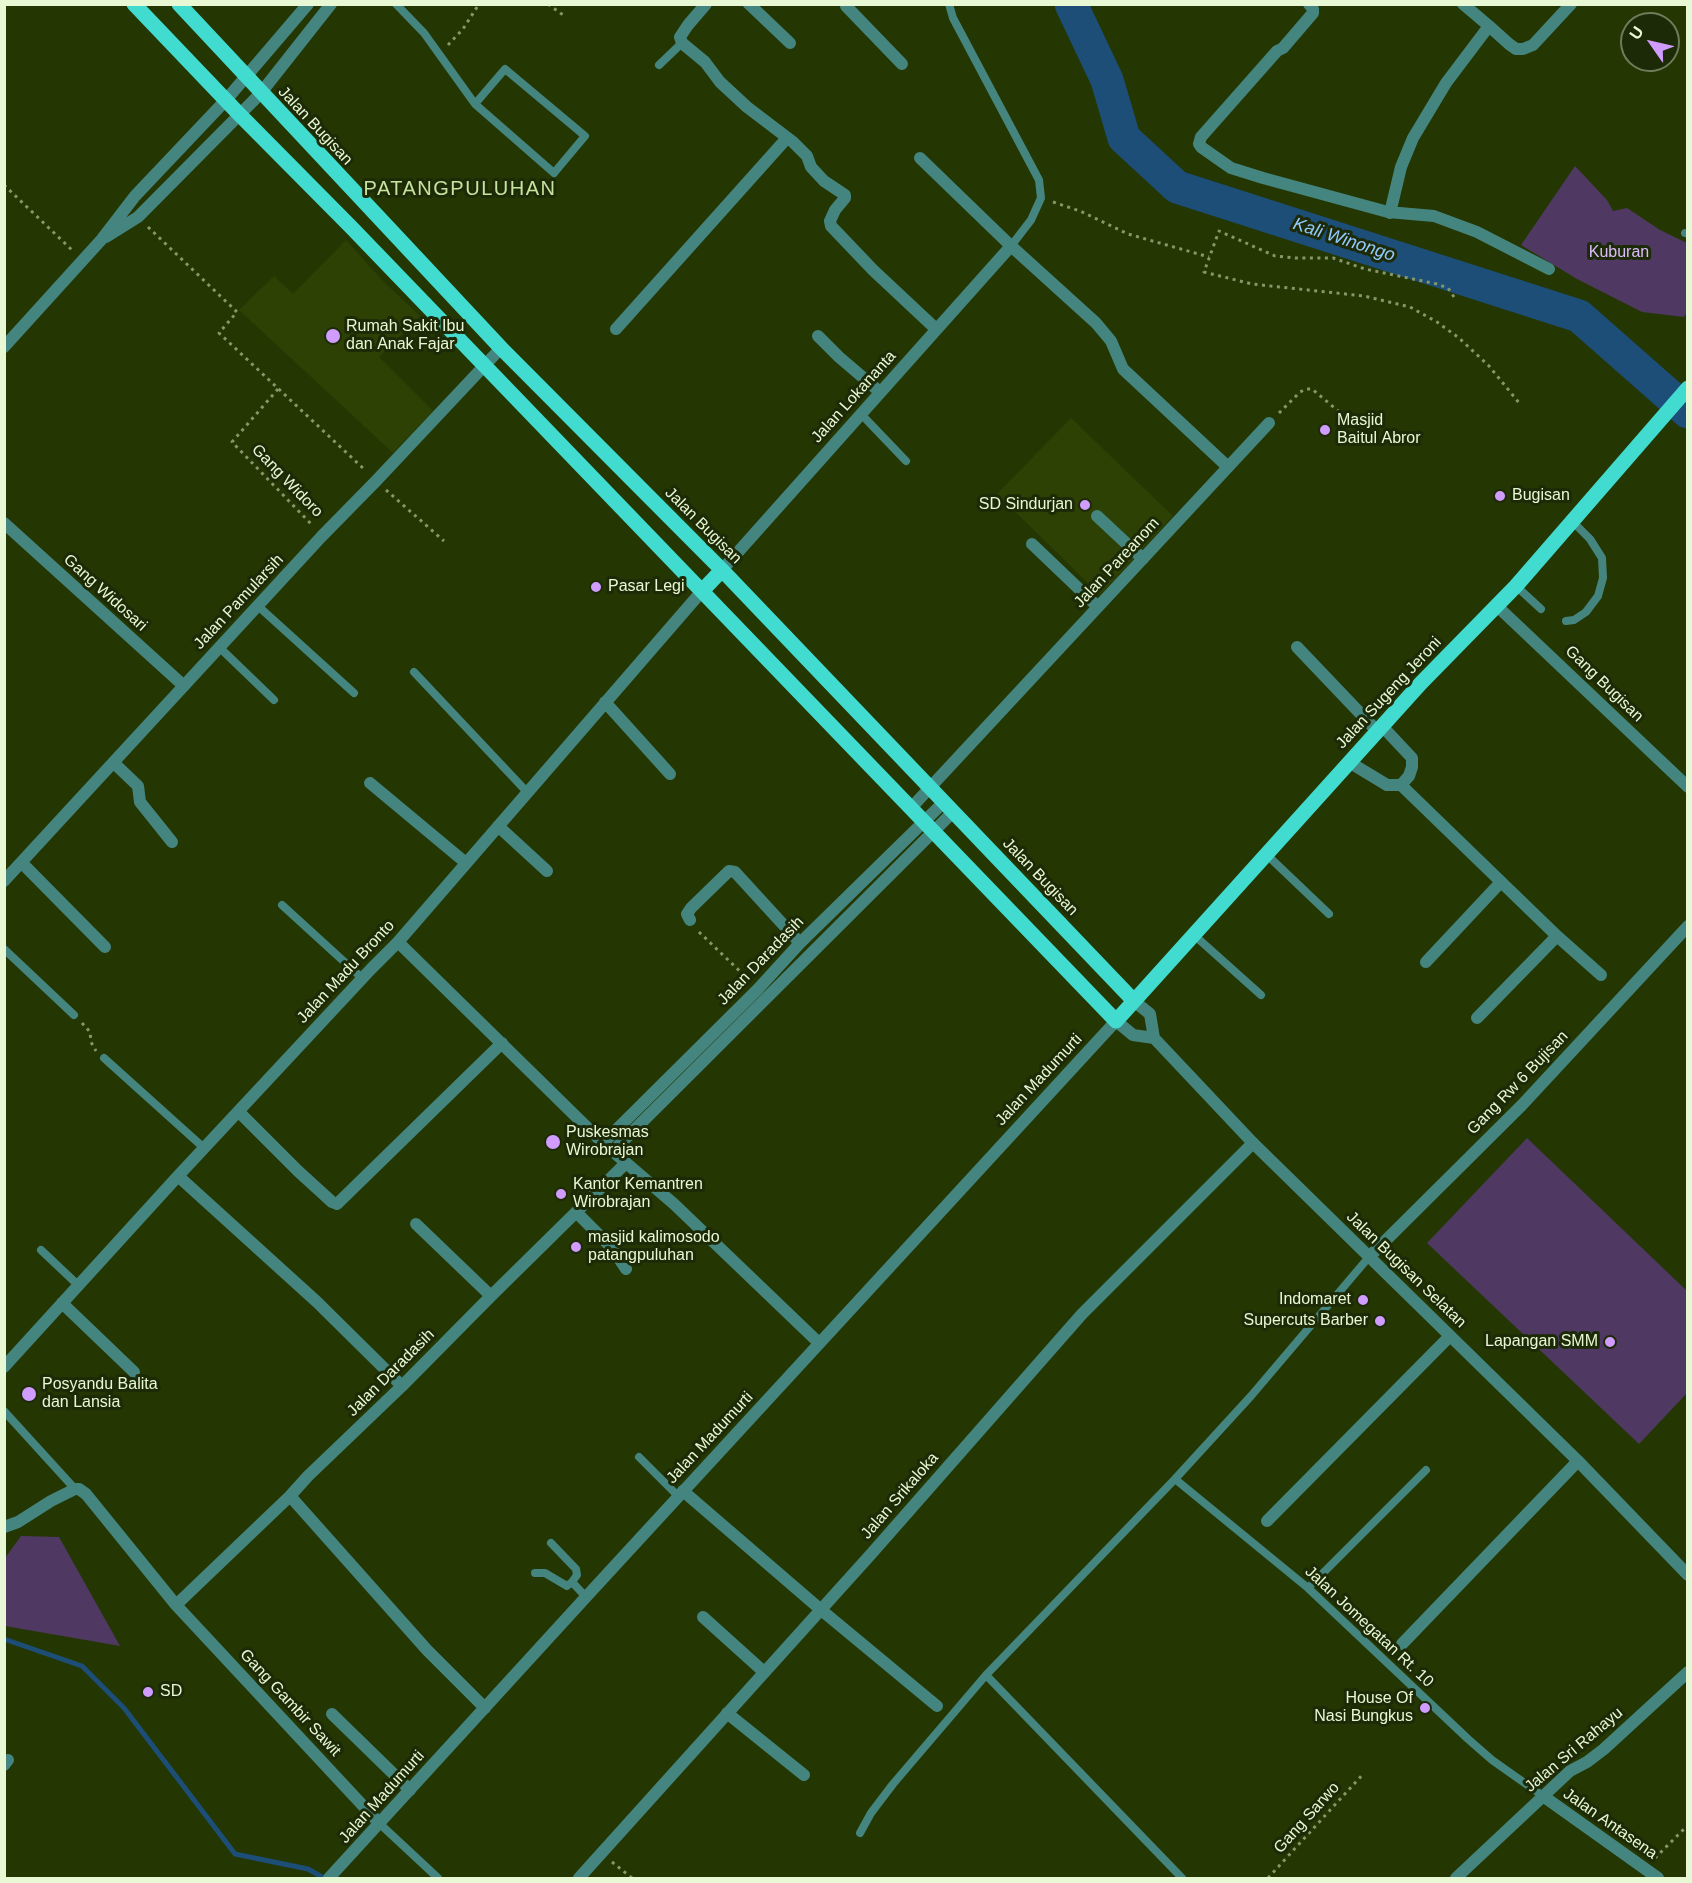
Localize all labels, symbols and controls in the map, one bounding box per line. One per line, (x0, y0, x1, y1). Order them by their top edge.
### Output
north arrow (1620, 12, 1680, 72)
text: U (1626, 23, 1647, 42)
street label: Jalan Bugisan (274, 83, 356, 169)
district label: PATANGPULUHAN (364, 177, 556, 201)
water label: Kali Winongo (1290, 213, 1398, 267)
park label: Kuburan (1589, 243, 1649, 263)
place label: Rumah Sakit Ibu dan Anak Fajar (346, 317, 464, 355)
marker: Rumah Sakit Ibu dan Anak Fajar (324, 327, 342, 345)
street label: Jalan Lokananta (808, 347, 900, 447)
place label: Masjid Baitul Abror (1337, 411, 1421, 449)
marker: Masjid Baitul Abror (1318, 423, 1332, 437)
street label: Gang Widoro (247, 440, 327, 522)
street label: Jalan Bugisan (661, 484, 745, 568)
place label: Bugisan (1512, 486, 1570, 506)
marker: Bugisan (1493, 489, 1507, 503)
place label: SD Sindurjan (979, 495, 1073, 515)
marker: SD Sindurjan (1078, 498, 1092, 512)
street label: Jalan Pareanom (1070, 514, 1164, 612)
street label: Gang Widosari (59, 550, 151, 636)
street label: Jalan Pamularsih (190, 551, 288, 653)
place label: Pasar Legi (608, 577, 684, 597)
marker: Pasar Legi (589, 580, 603, 594)
street label: Jalan Sugeng Jeroni (1332, 633, 1446, 753)
street label: Gang Bugisan (1561, 642, 1647, 726)
street label: Jalan Bugisan (998, 834, 1082, 920)
street label: Jalan Daradasih (714, 913, 808, 1009)
street label: Jalan Madu Bronto (293, 916, 399, 1028)
street label: Gang Rw 6 Bujisan (1464, 1027, 1572, 1139)
street label: Jalan Madumurti (992, 1030, 1086, 1130)
place label: Puskesmas Wirobrajan (566, 1123, 649, 1161)
marker: Puskesmas Wirobrajan (544, 1133, 562, 1151)
place label: Kantor Kemantren Wirobrajan (573, 1175, 703, 1213)
marker: Kantor Kemantren Wirobrajan (554, 1187, 568, 1201)
street label: Jalan Bugisan Selatan (1342, 1208, 1470, 1332)
place label: masjid kalimosodo patangpuluhan (588, 1228, 720, 1266)
marker: masjid kalimosodo patangpuluhan (569, 1240, 583, 1254)
place label: Indomaret (1279, 1290, 1351, 1310)
marker: Indomaret (1356, 1293, 1370, 1307)
place label: Supercuts Barber (1243, 1311, 1368, 1331)
marker: Supercuts Barber (1373, 1314, 1387, 1328)
street label: Jalan Daradasih (343, 1325, 439, 1421)
place label: Lapangan SMM (1485, 1332, 1598, 1352)
marker: Lapangan SMM (1603, 1335, 1617, 1349)
place label: Posyandu Balita dan Lansia (42, 1375, 158, 1413)
marker: Posyandu Balita dan Lansia (20, 1385, 38, 1403)
street label: Jalan Madumurti (663, 1388, 757, 1488)
street label: Jalan Srikaloka (857, 1449, 943, 1543)
street label: Jalan Jomegatan Rt. 10 (1301, 1562, 1437, 1692)
street label: Gang Gambir Sawit (235, 1645, 345, 1761)
place label: SD (160, 1682, 182, 1702)
marker: SD (141, 1685, 155, 1699)
place label: House Of Nasi Bungkus (1314, 1689, 1413, 1727)
marker: House Of Nasi Bungkus (1418, 1701, 1432, 1715)
street label: Jalan Sri Rahayu (1521, 1703, 1627, 1797)
street label: Jalan Madumurti (335, 1747, 429, 1847)
street label: Gang Sarwo (1270, 1779, 1344, 1857)
street label: Jalan Antasena (1559, 1785, 1661, 1863)

